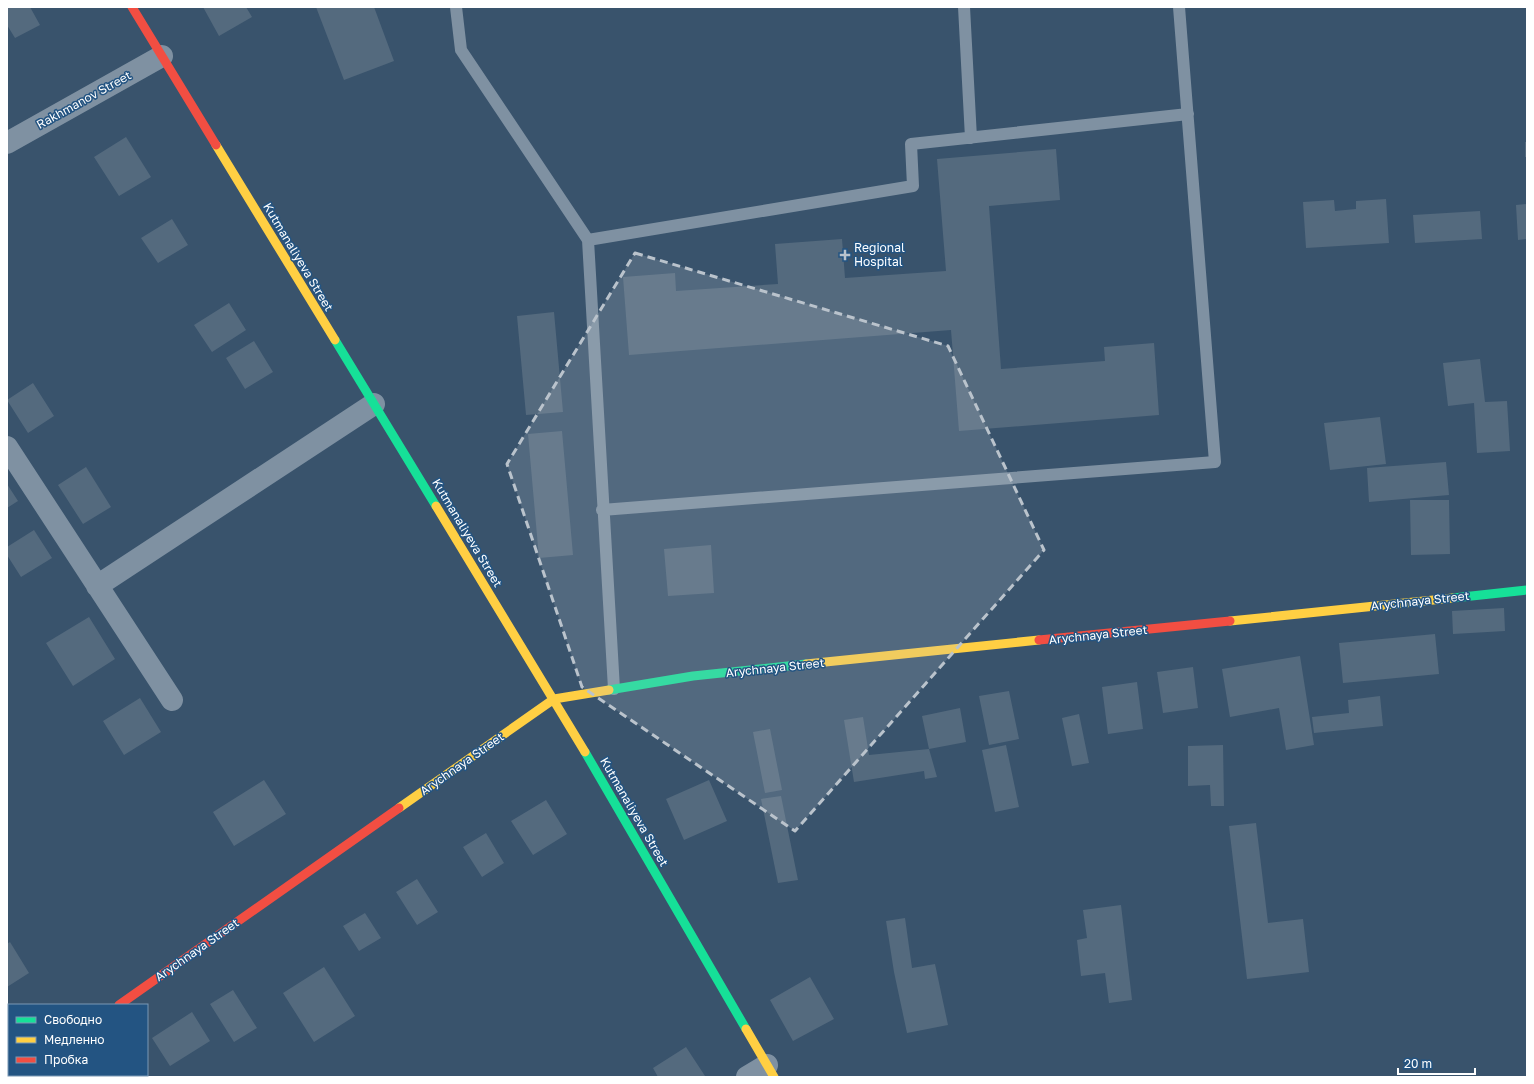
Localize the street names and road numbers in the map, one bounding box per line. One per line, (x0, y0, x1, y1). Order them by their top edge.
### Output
street label: Rakhmanov Street (34, 67, 134, 132)
street label: Kutmanaliyeva Street (260, 200, 337, 314)
street label: Kutmanaliyeva Street (429, 476, 506, 590)
street label: Arychnaya Street (1370, 588, 1470, 613)
street label: Arychnaya Street (1048, 622, 1148, 647)
street label: Arychnaya Street (725, 655, 825, 680)
street label: Arychnaya Street (417, 729, 507, 798)
street label: Kutmanaliyeva Street (597, 754, 672, 869)
street label: Arychnaya Street (152, 915, 242, 984)

